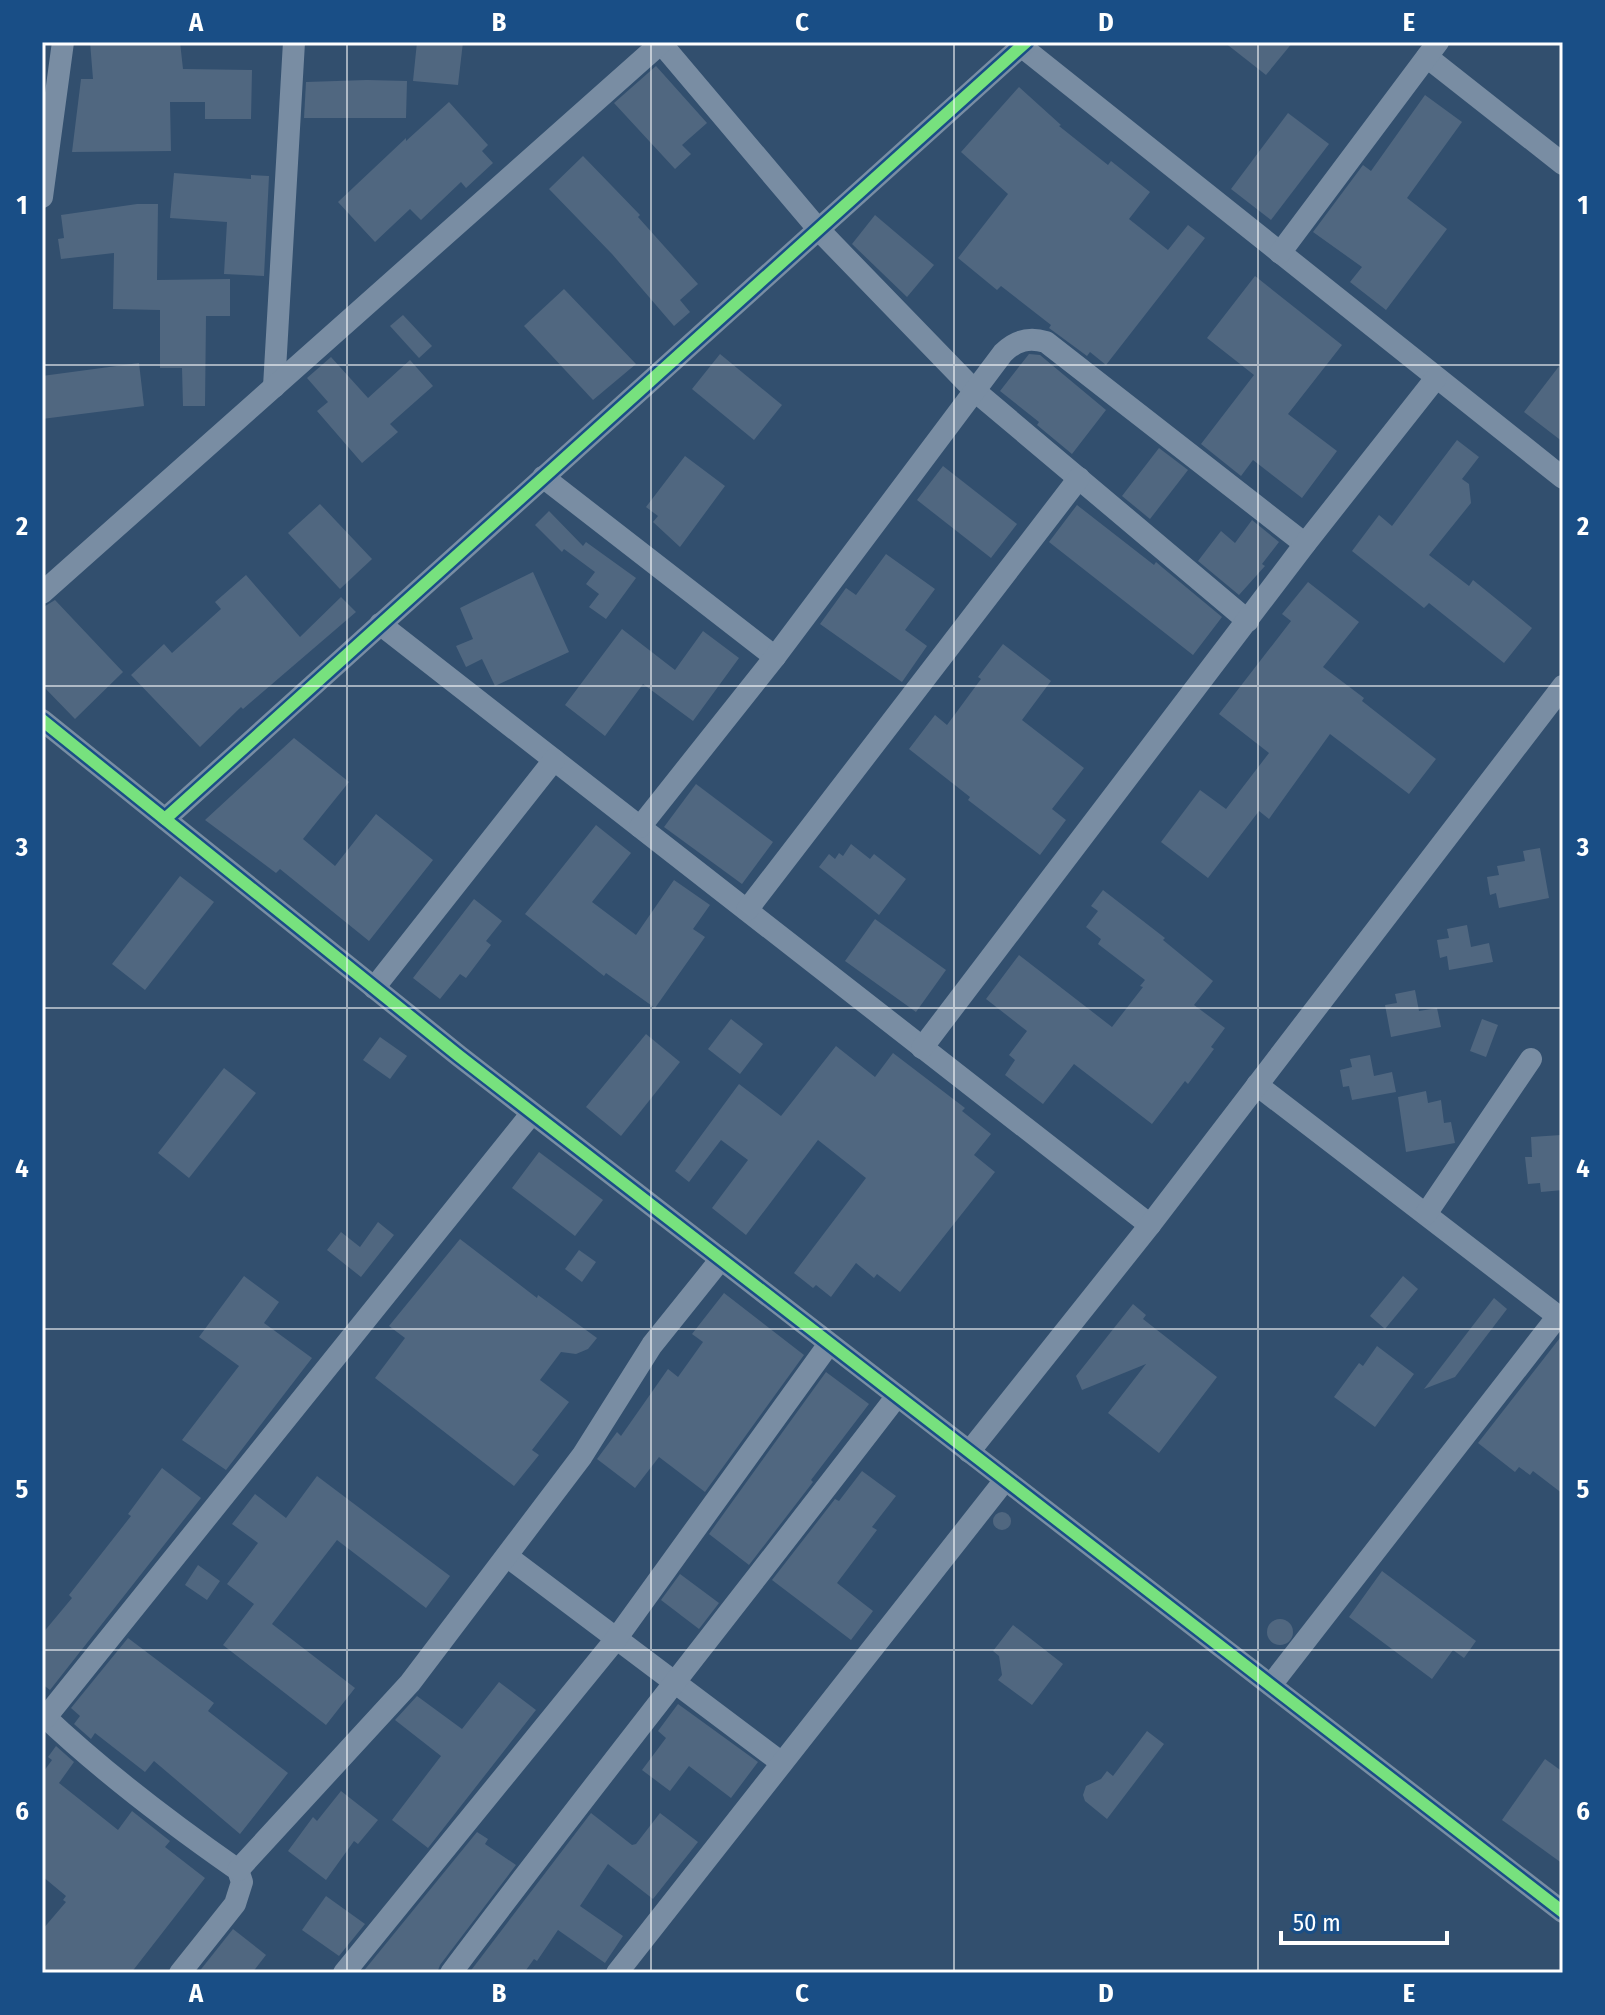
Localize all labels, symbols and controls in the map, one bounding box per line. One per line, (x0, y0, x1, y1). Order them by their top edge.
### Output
text: A (188, 7, 204, 38)
text: B (492, 7, 507, 38)
text: C (795, 7, 809, 38)
text: D (1098, 7, 1114, 38)
text: E (1403, 7, 1415, 38)
text: 1 (17, 190, 28, 221)
text: 1 (1578, 190, 1589, 221)
text: 2 (15, 511, 28, 542)
text: 2 (1576, 511, 1589, 542)
text: 3 (15, 832, 28, 863)
text: 3 (1576, 832, 1589, 863)
text: 4 (15, 1153, 29, 1184)
text: 4 (1576, 1153, 1590, 1184)
text: 5 (16, 1474, 29, 1505)
text: 5 (1577, 1474, 1590, 1505)
text: 6 (15, 1796, 29, 1827)
text: 6 (1576, 1796, 1590, 1827)
scale bar (1281, 1895, 1447, 1945)
text: 50 m (1293, 1909, 1341, 1937)
text: A (188, 1978, 204, 2009)
text: B (492, 1978, 507, 2009)
text: C (795, 1978, 809, 2009)
text: D (1098, 1978, 1114, 2009)
text: E (1403, 1978, 1415, 2009)

